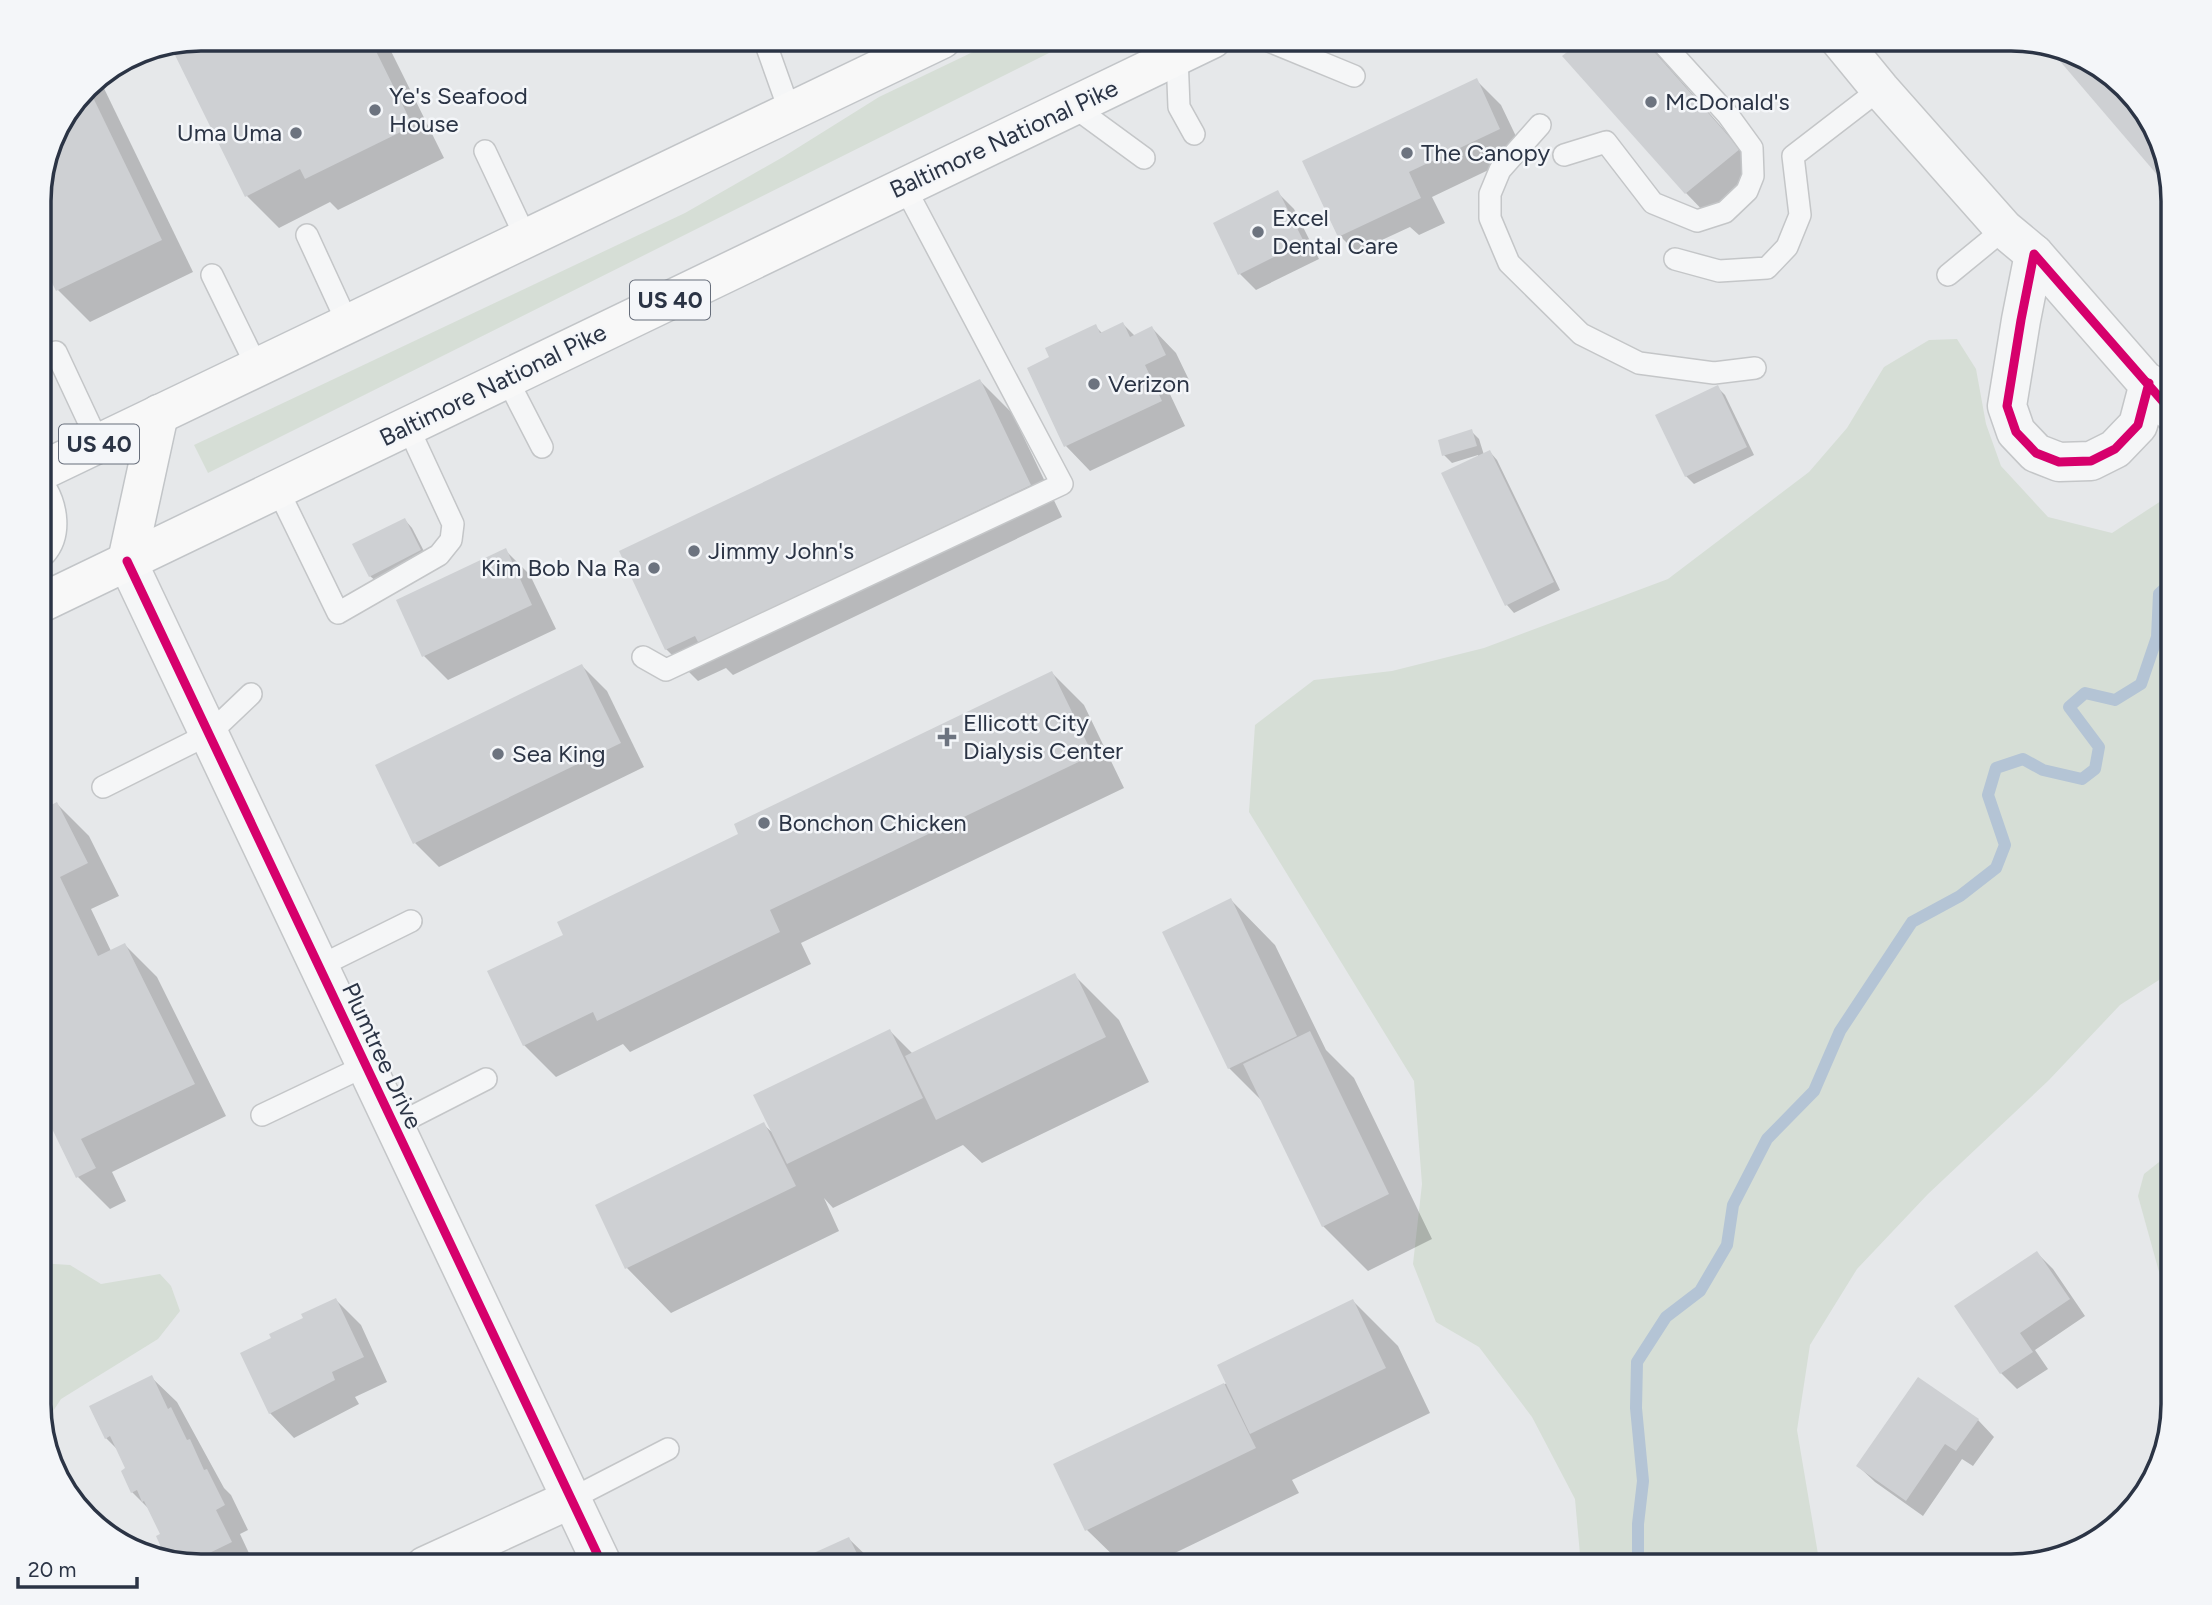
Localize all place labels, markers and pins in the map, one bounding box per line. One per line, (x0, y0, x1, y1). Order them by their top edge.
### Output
place label: Ye's Seafood House (389, 81, 528, 138)
place label: McDonald's (1665, 87, 1790, 116)
marker: McDonald's (1643, 94, 1659, 110)
marker: Ye's Seafood House (367, 102, 383, 118)
place label: Uma Uma (177, 118, 282, 147)
marker: Uma Uma (288, 125, 304, 141)
place label: The Canopy (1421, 138, 1550, 167)
marker: The Canopy (1399, 145, 1415, 161)
place label: Excel Dental Care (1272, 203, 1398, 260)
marker: Excel Dental Care (1250, 224, 1266, 240)
place label: Verizon (1108, 369, 1190, 398)
marker: Verizon (1086, 376, 1102, 392)
place label: Jimmy John's (708, 536, 854, 565)
marker: Jimmy John's (686, 543, 702, 559)
place label: Kim Bob Na Ra (481, 553, 640, 582)
marker: Kim Bob Na Ra (646, 560, 662, 576)
place label: Ellicott City Dialysis Center (963, 708, 1123, 765)
marker: Ellicott City Dialysis Center (937, 727, 957, 747)
place label: Sea King (512, 739, 606, 768)
marker: Sea King (490, 746, 506, 762)
place label: Bonchon Chicken (778, 808, 967, 837)
marker: Bonchon Chicken (756, 815, 772, 831)

